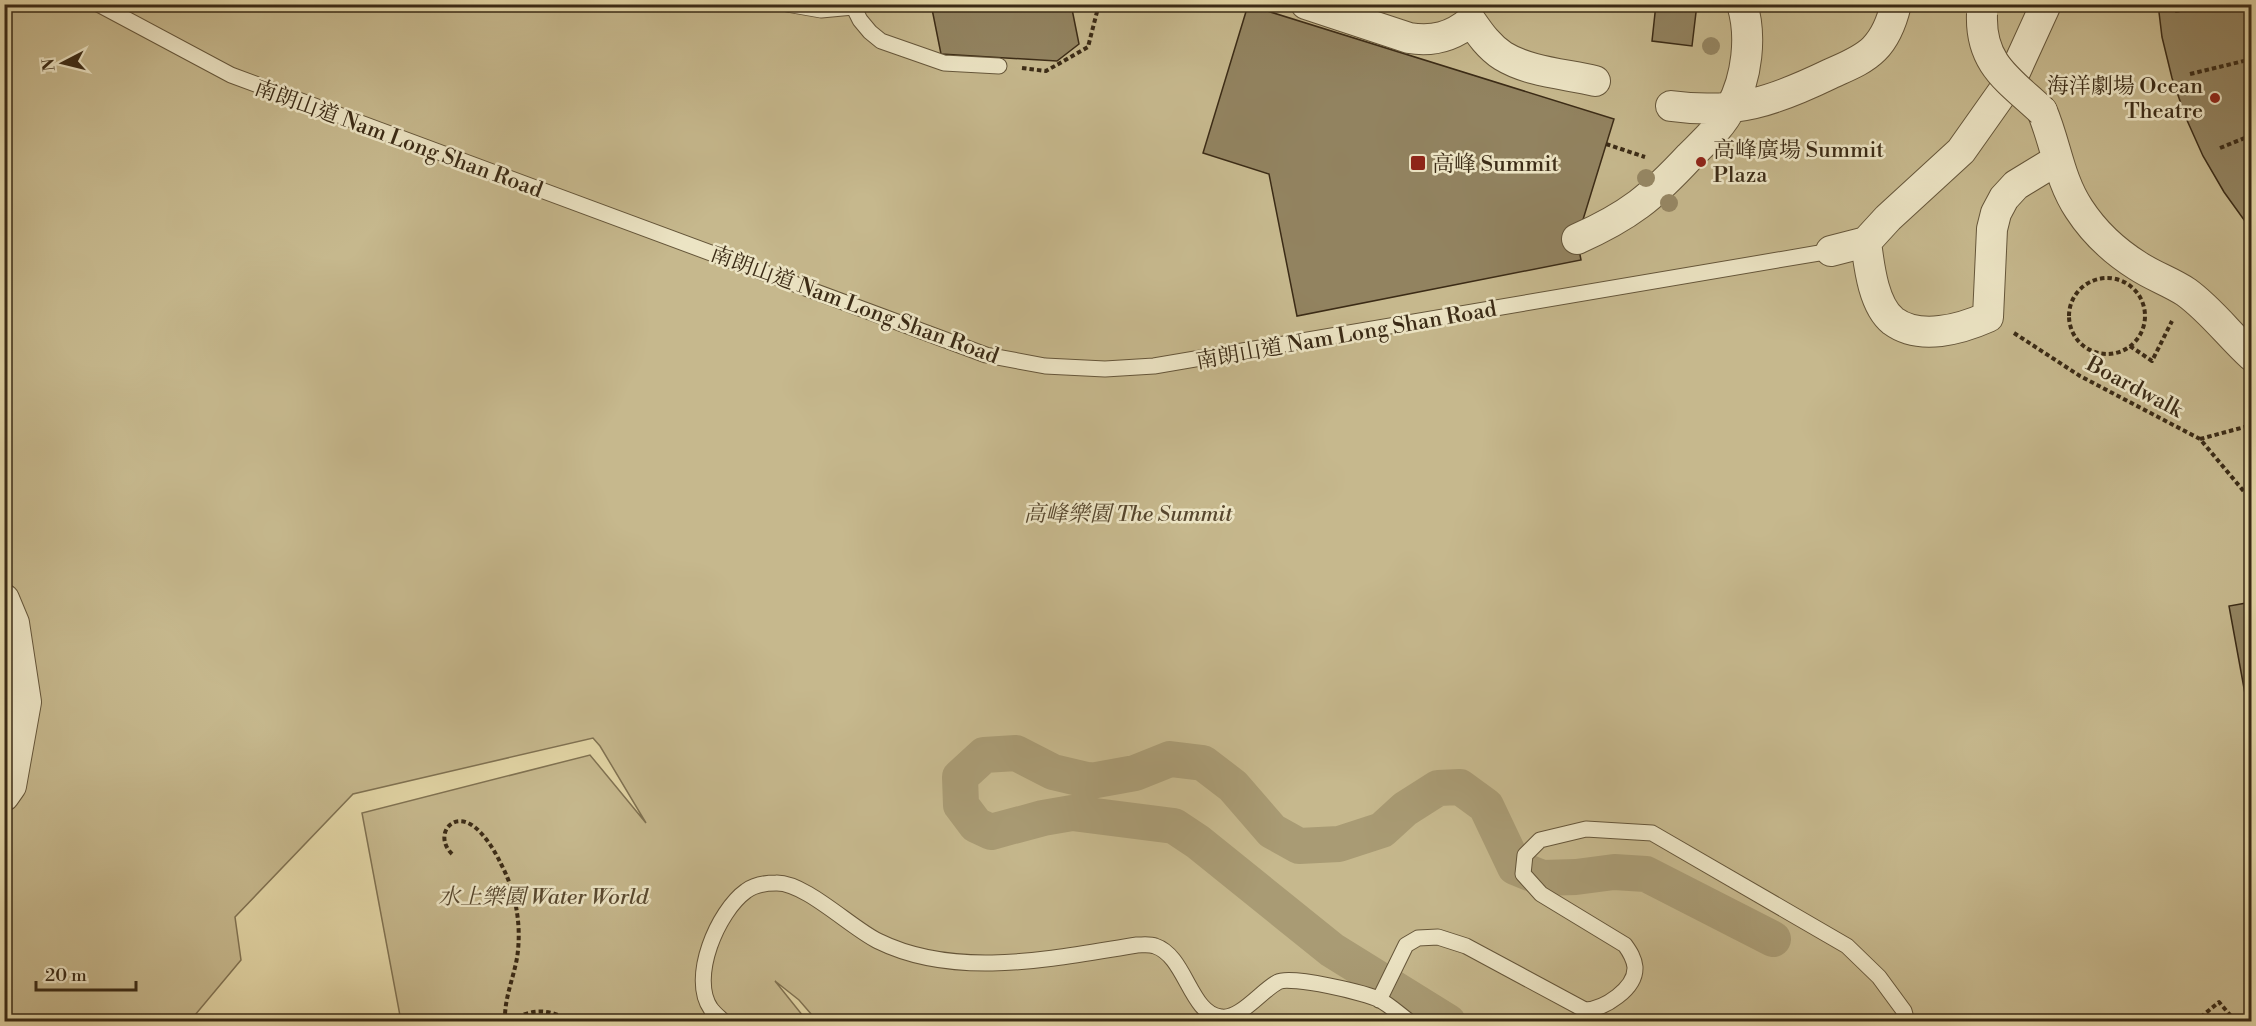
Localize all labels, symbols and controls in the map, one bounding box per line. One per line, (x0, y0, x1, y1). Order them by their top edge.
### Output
north arrow (33, 33, 93, 93)
text: N (38, 57, 60, 72)
place label: 海洋劇場 Ocean Theatre (2047, 73, 2203, 125)
street label: 南朗山道 Nam Long Shan Road (251, 75, 547, 204)
marker: 海洋劇場 Ocean Theatre (2208, 91, 2222, 105)
place label: 高峰廣場 Summit Plaza (1713, 137, 1884, 189)
place label: 高峰 Summit (1432, 151, 1559, 178)
marker: 高峰 Summit (1409, 154, 1427, 172)
marker: 高峰廣場 Summit Plaza (1694, 155, 1708, 169)
street label: 南朗山道 Nam Long Shan Road (707, 241, 1003, 370)
street label: 南朗山道 Nam Long Shan Road (1194, 296, 1499, 375)
street label: Boardwalk (2081, 350, 2189, 425)
park label: 高峰樂園 The Summit (1023, 501, 1233, 528)
park label: 水上樂園 Water World (438, 884, 650, 911)
scale bar (36, 954, 136, 992)
text: 20 m (45, 964, 87, 987)

